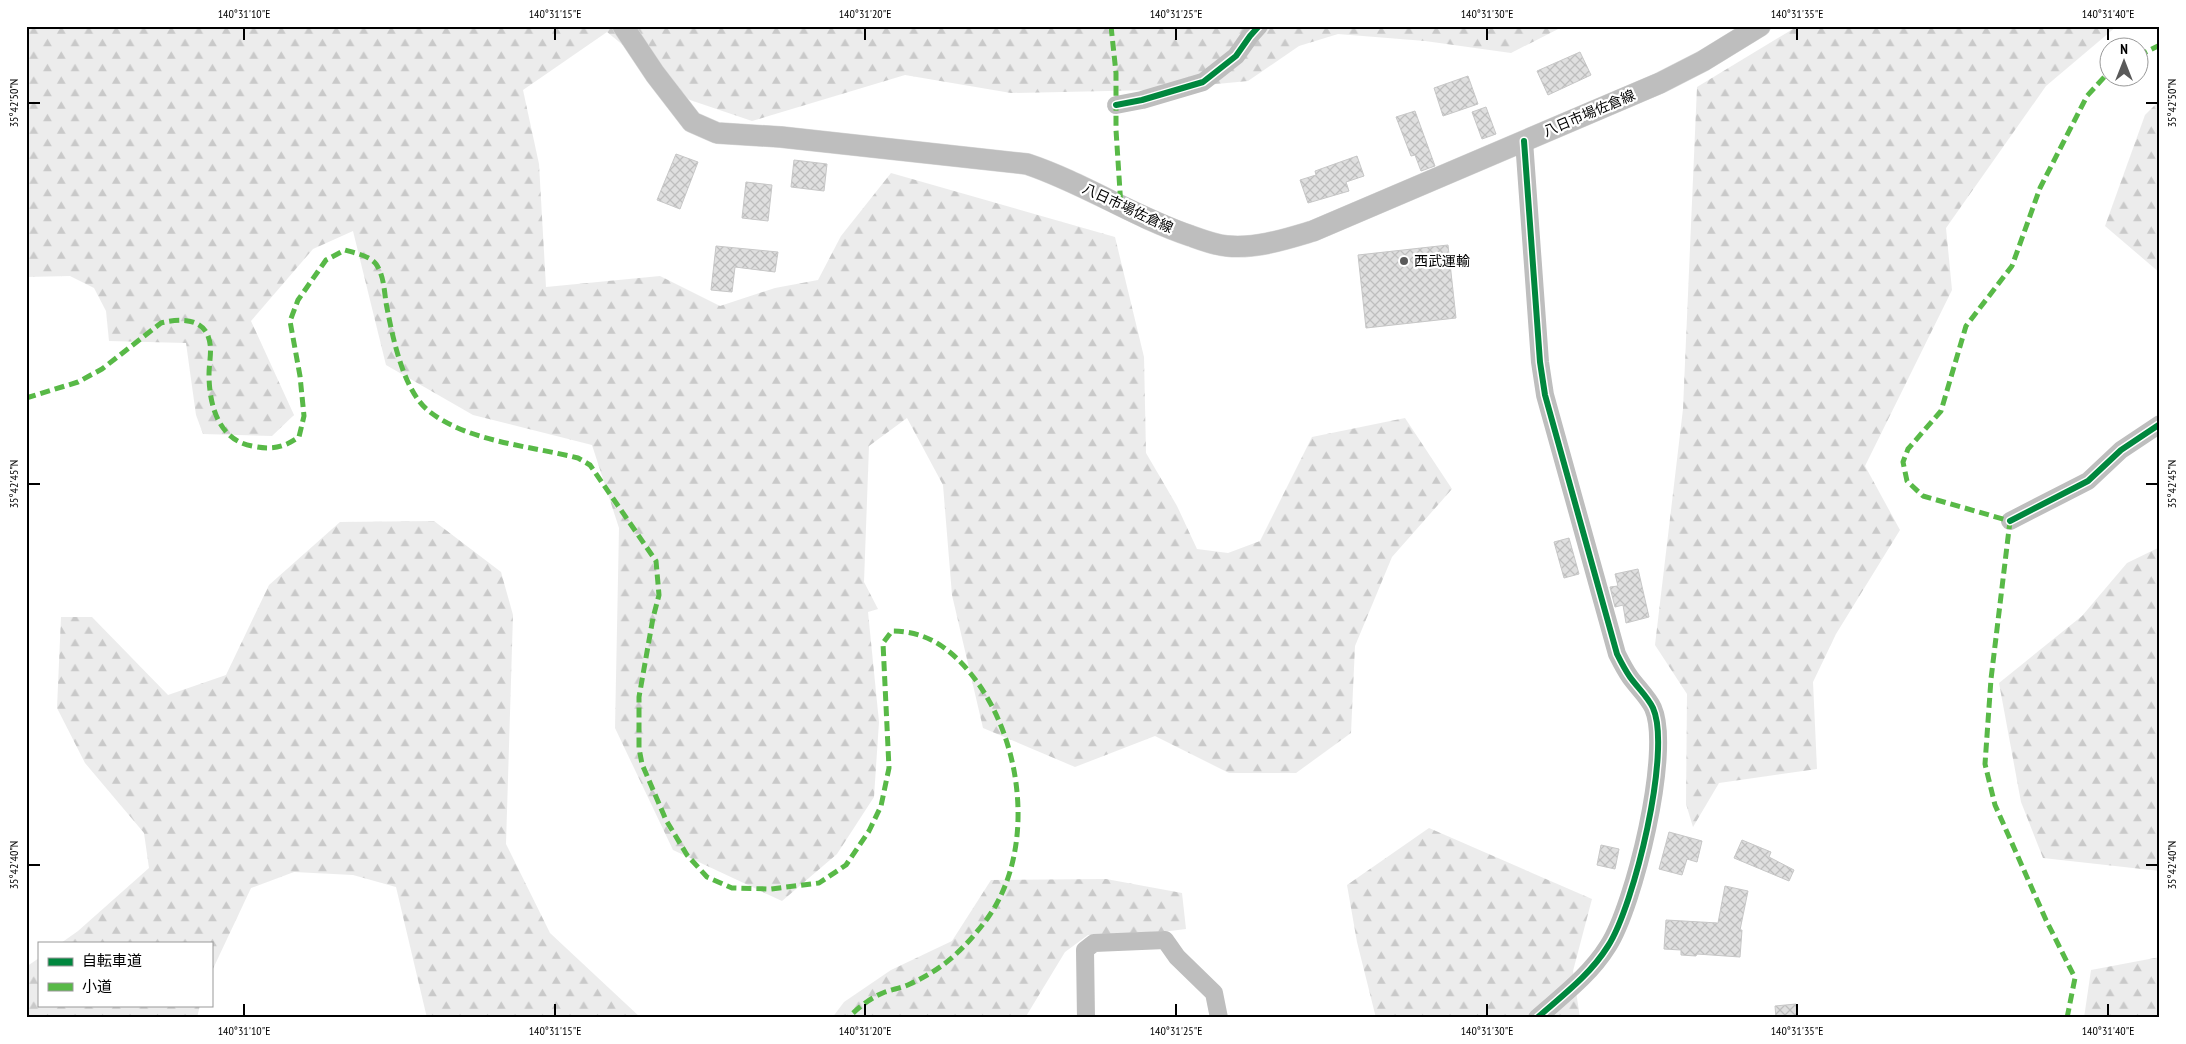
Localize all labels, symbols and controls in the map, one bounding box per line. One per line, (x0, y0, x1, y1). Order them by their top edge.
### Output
text: 140°31'10"E (218, 6, 270, 21)
text: 140°31'15"E (529, 6, 581, 21)
text: 140°31'20"E (839, 6, 891, 21)
text: 140°31'25"E (1150, 6, 1202, 21)
text: 140°31'30"E (1461, 6, 1513, 21)
text: 140°31'35"E (1771, 6, 1823, 21)
text: 140°31'40"E (2082, 6, 2134, 21)
north arrow (2098, 38, 2148, 88)
text: N (2120, 40, 2128, 58)
text: 35°42'50"N (6, 79, 21, 127)
text: 35°42'50"N (2164, 79, 2179, 127)
street label: 八日市場佐倉線 (1540, 86, 1638, 140)
street label: 八日市場佐倉線 (1080, 179, 1176, 237)
place label: 西武運輸 (1414, 252, 1470, 270)
marker: 西武運輸 (1398, 255, 1410, 267)
text: 35°42'45"N (6, 460, 21, 508)
text: 35°42'45"N (2164, 460, 2179, 508)
text: 35°42'40"N (6, 841, 21, 889)
text: 35°42'40"N (2164, 841, 2179, 889)
legend (38, 942, 212, 1006)
text: 自転車道 (82, 951, 142, 970)
text: 小道 (82, 977, 112, 996)
text: 140°31'10"E (218, 1023, 270, 1038)
text: 140°31'15"E (529, 1023, 581, 1038)
text: 140°31'20"E (839, 1023, 891, 1038)
text: 140°31'25"E (1150, 1023, 1202, 1038)
text: 140°31'30"E (1461, 1023, 1513, 1038)
text: 140°31'35"E (1771, 1023, 1823, 1038)
text: 140°31'40"E (2082, 1023, 2134, 1038)

